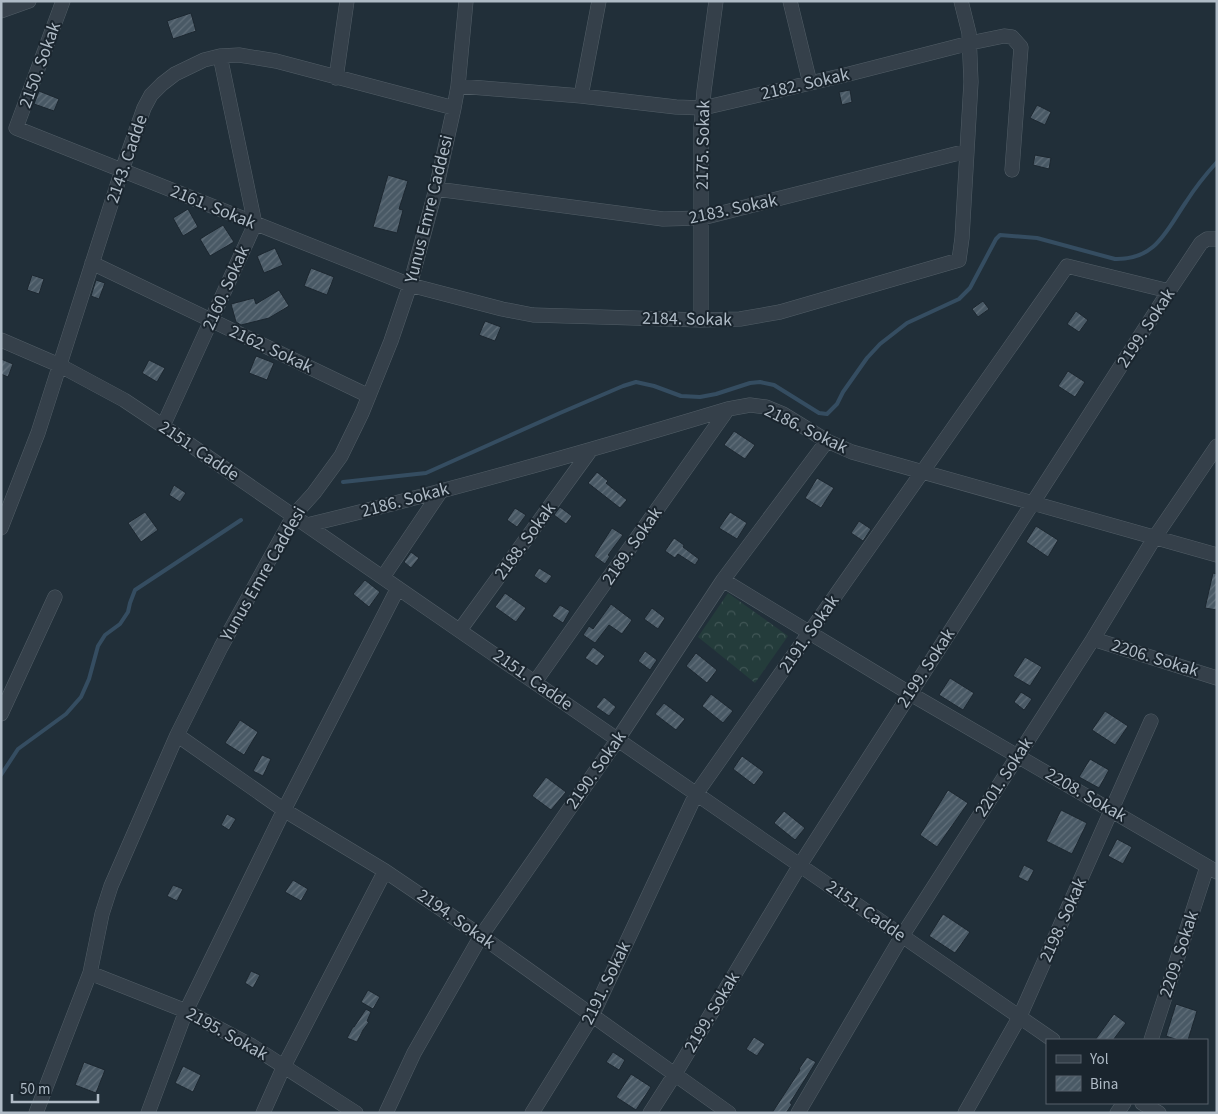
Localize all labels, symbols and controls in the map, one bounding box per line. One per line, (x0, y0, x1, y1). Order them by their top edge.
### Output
street label: 2150. Sokak (13, 18, 67, 112)
street label: 2182. Sokak (758, 62, 852, 106)
street label: 2175. Sokak (690, 100, 716, 190)
street label: 2143. Cadde (100, 111, 154, 207)
street label: Yunus Emre Caddesi (398, 132, 459, 287)
street label: 2161. Sokak (167, 179, 259, 235)
street label: 2183. Sokak (686, 187, 780, 231)
street label: 2160. Sokak (196, 242, 256, 334)
street label: 2199. Sokak (1111, 283, 1181, 373)
street label: 2184. Sokak (642, 306, 732, 332)
street label: 2162. Sokak (225, 319, 317, 379)
street label: 2186. Sokak (760, 398, 852, 460)
street label: 2151. Cadde (154, 415, 244, 487)
street label: 2186. Sokak (358, 476, 452, 524)
street label: 2188. Sokak (488, 497, 562, 585)
street label: Yunus Emre Caddesi (214, 502, 312, 647)
street label: 2189. Sokak (596, 502, 668, 590)
street label: 2191. Sokak (773, 590, 845, 678)
street label: 2199. Sokak (891, 623, 961, 713)
street label: 2206. Sokak (1108, 633, 1202, 683)
street label: 2151. Cadde (488, 643, 578, 717)
street label: 2190. Sokak (560, 726, 632, 814)
street label: 2201. Sokak (969, 732, 1039, 822)
street label: 2208. Sokak (1041, 762, 1131, 828)
street label: 2151. Cadde (821, 874, 911, 948)
street label: 2198. Sokak (1033, 874, 1093, 966)
street label: 2194. Sokak (412, 883, 500, 955)
street label: 2209. Sokak (1153, 907, 1205, 1001)
street label: 2191. Sokak (575, 937, 637, 1029)
street label: 2199. Sokak (678, 967, 746, 1057)
street label: 2195. Sokak (182, 1001, 272, 1067)
legend (1046, 1039, 1208, 1104)
text: Yol (1089, 1049, 1109, 1070)
scale bar (12, 1072, 99, 1104)
text: Bina (1090, 1074, 1118, 1095)
text: 50 m (20, 1079, 50, 1100)

